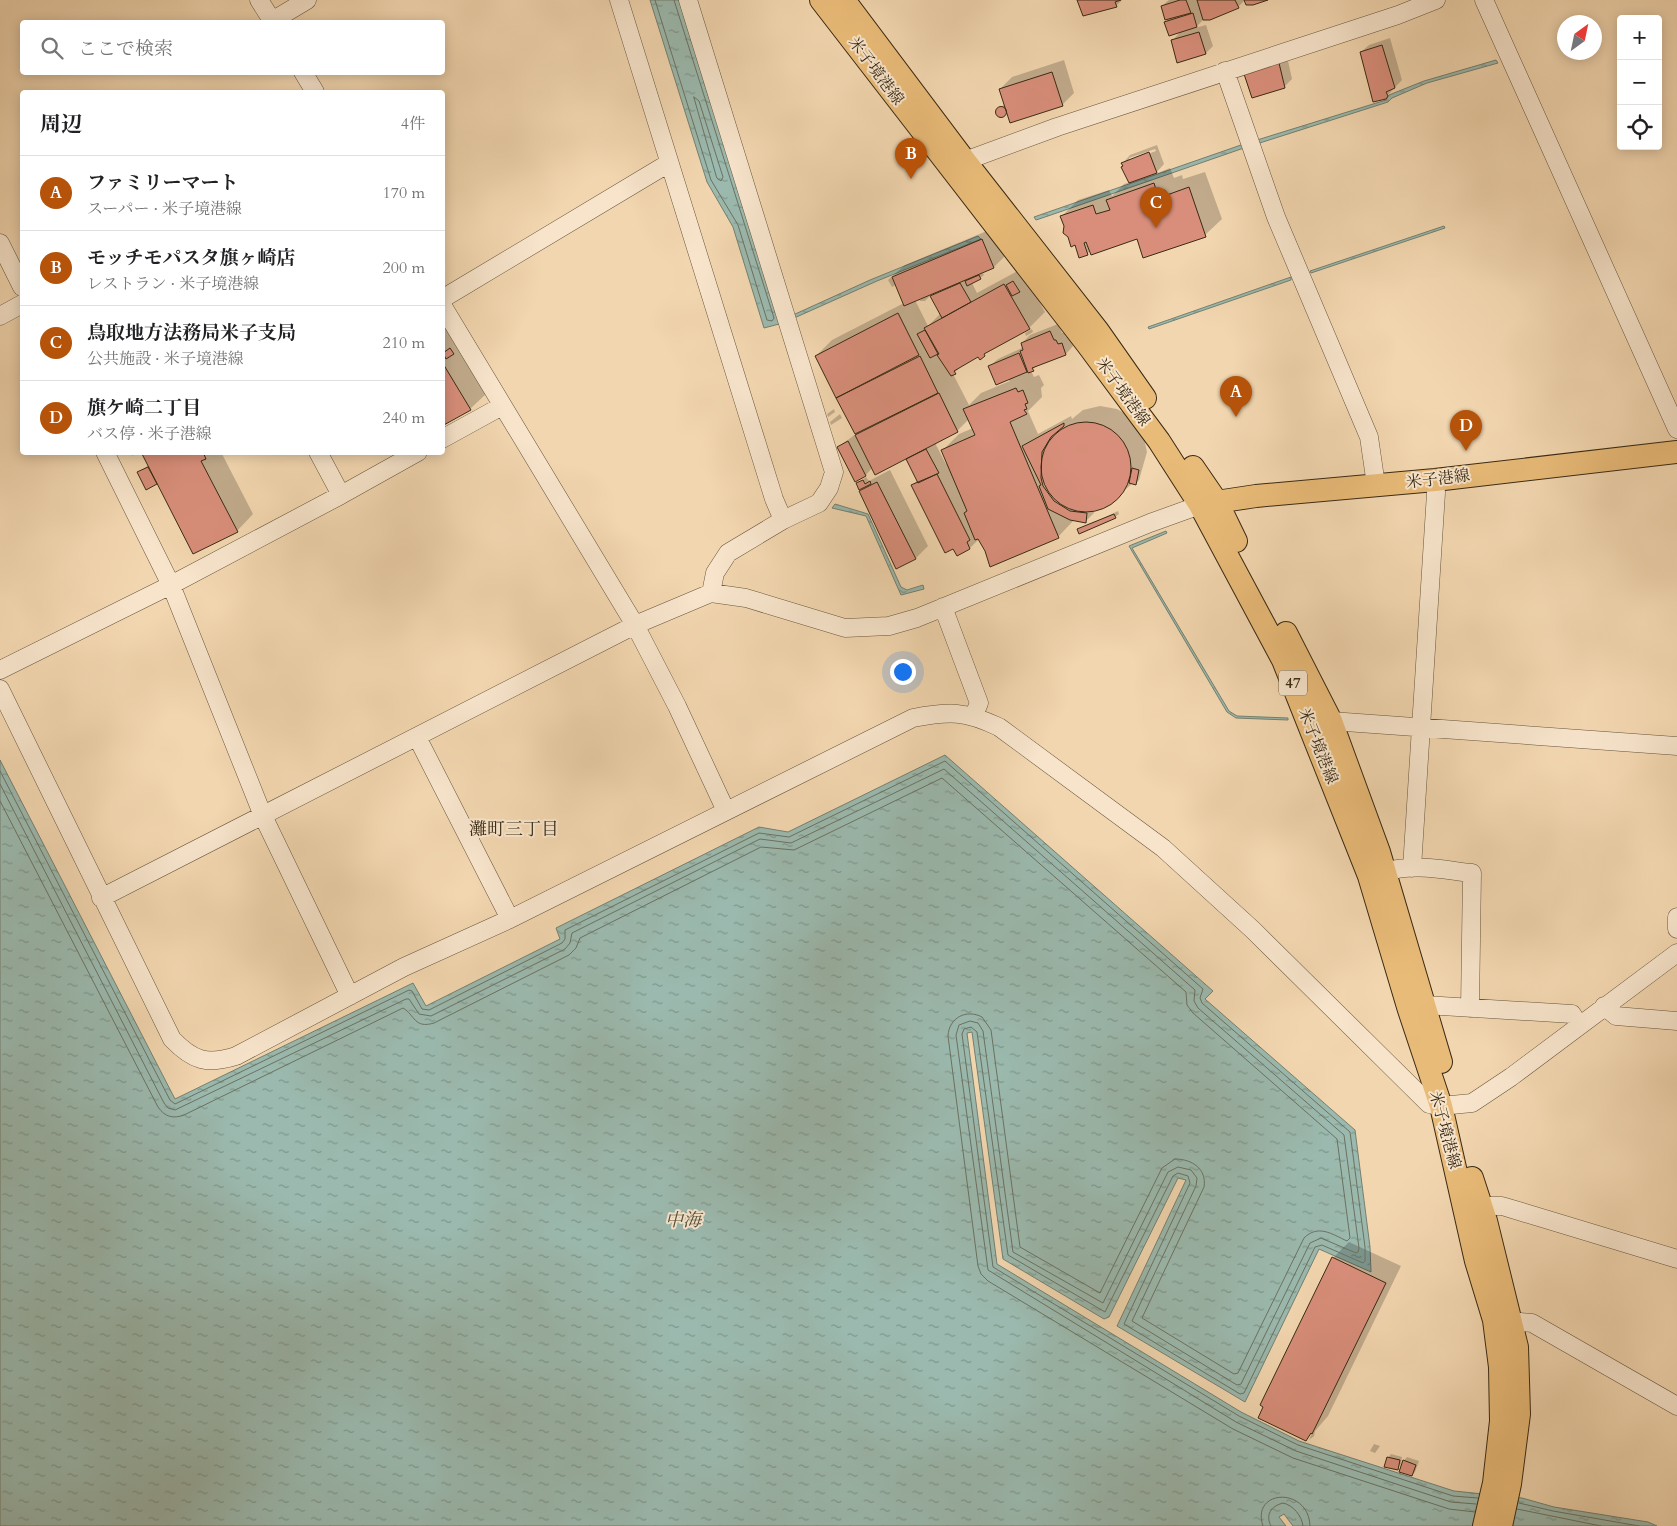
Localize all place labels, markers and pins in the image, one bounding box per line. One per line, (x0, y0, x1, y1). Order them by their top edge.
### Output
pin: B (895, 138, 927, 179)
pin: C (1140, 187, 1172, 228)
pin: A (1220, 376, 1252, 417)
pin: D (1450, 410, 1482, 451)

